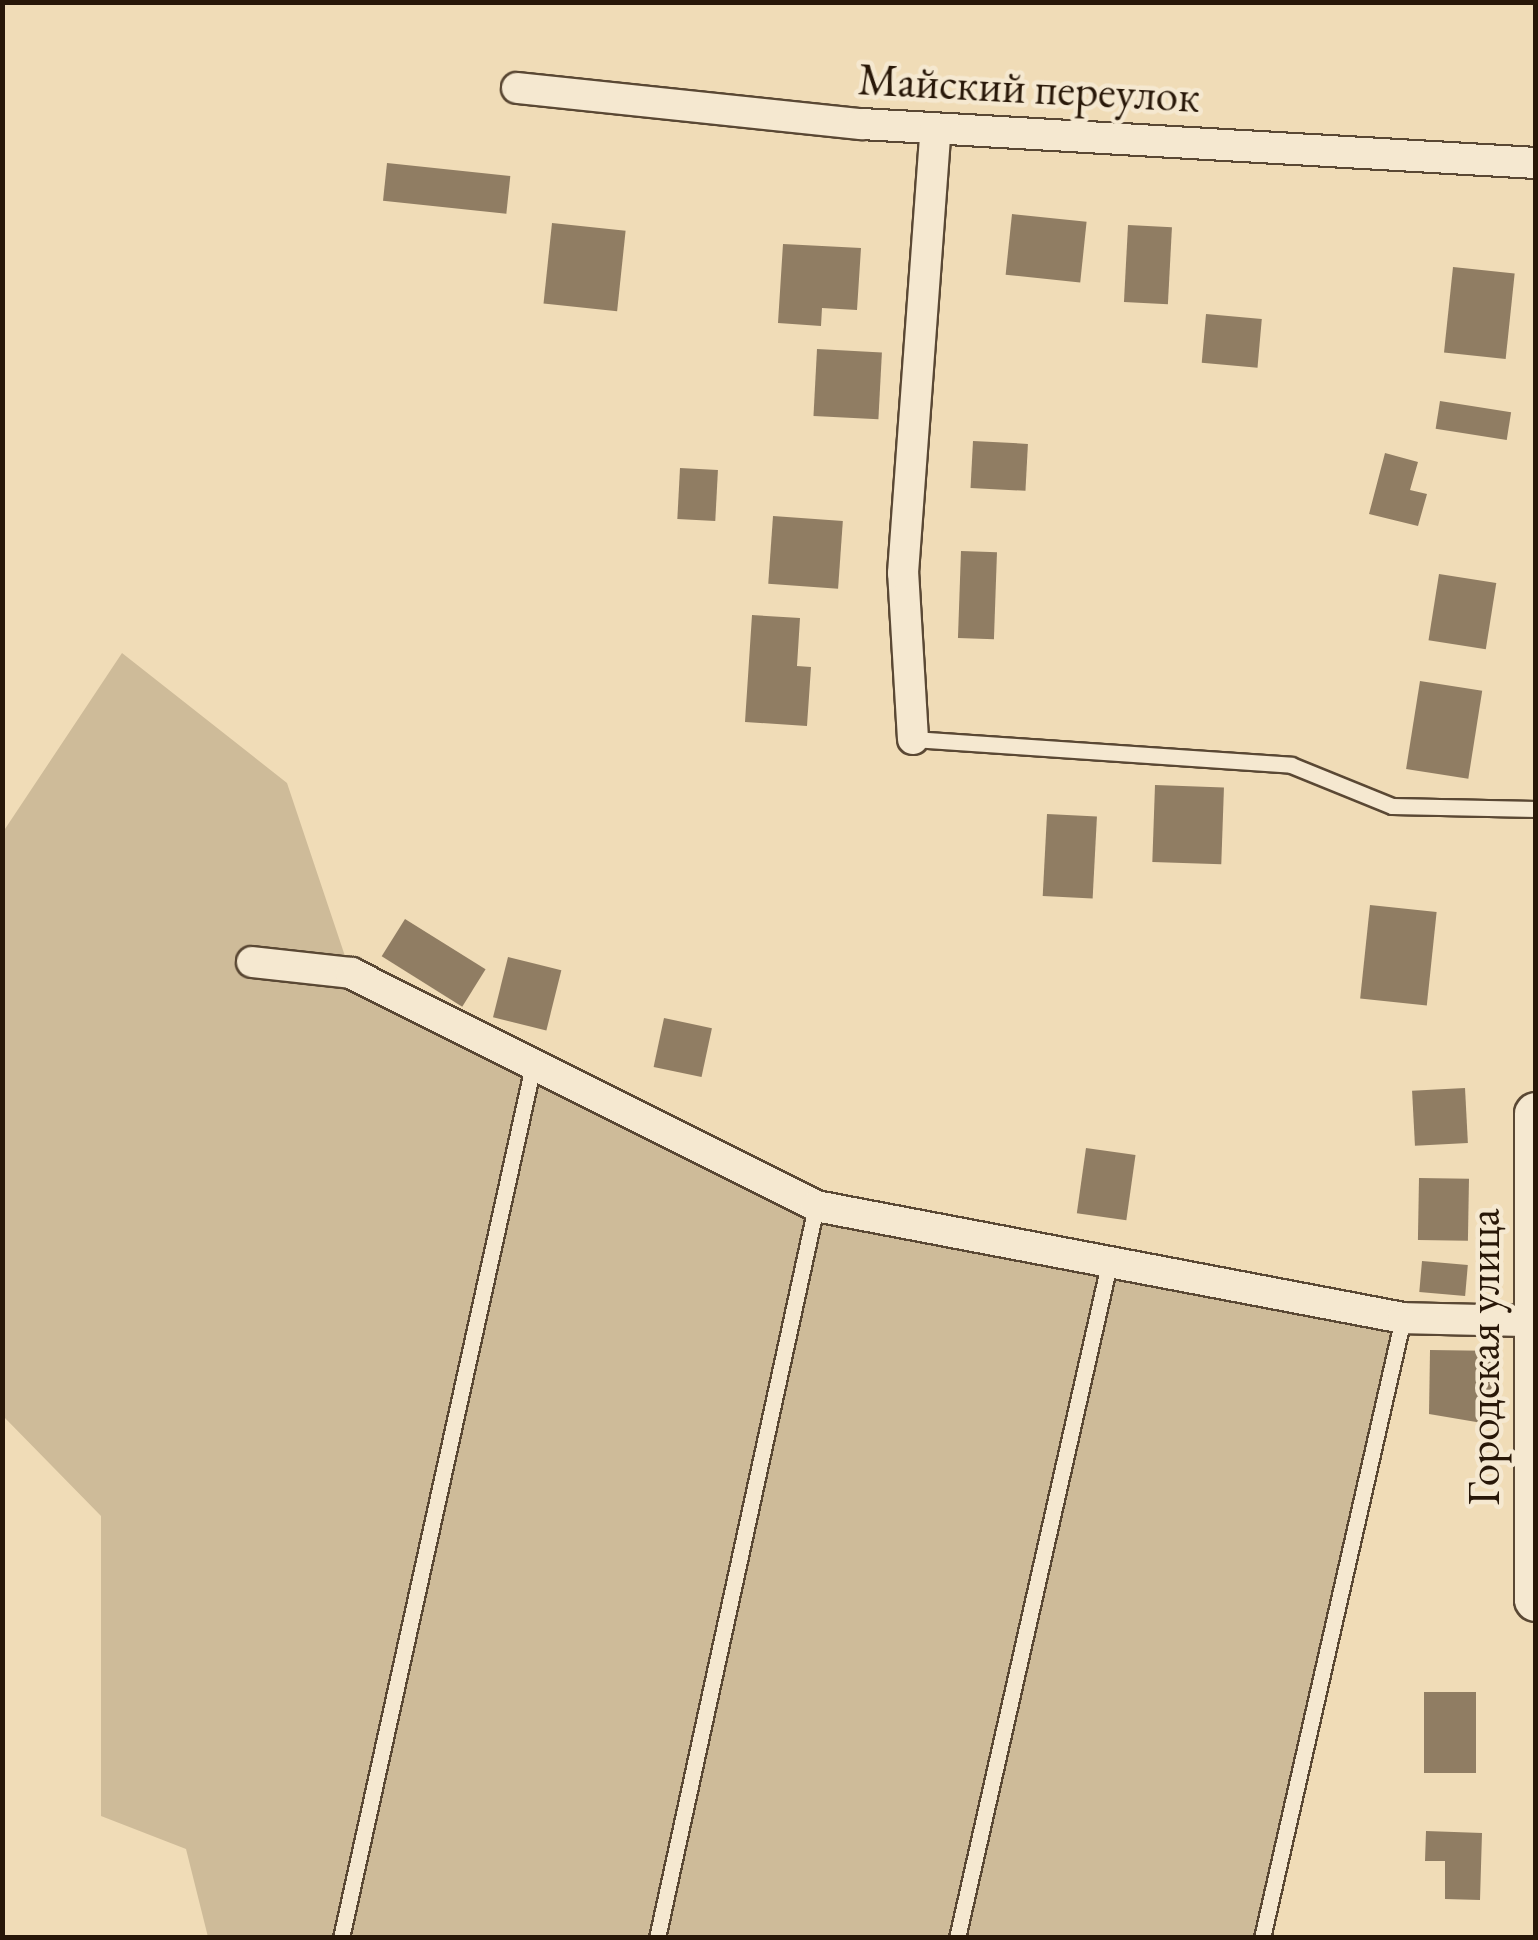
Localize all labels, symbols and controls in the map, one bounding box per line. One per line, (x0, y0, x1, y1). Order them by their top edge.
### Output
street label: Майский переулок (857, 52, 1201, 124)
street label: Городская улица (1457, 1208, 1511, 1506)

